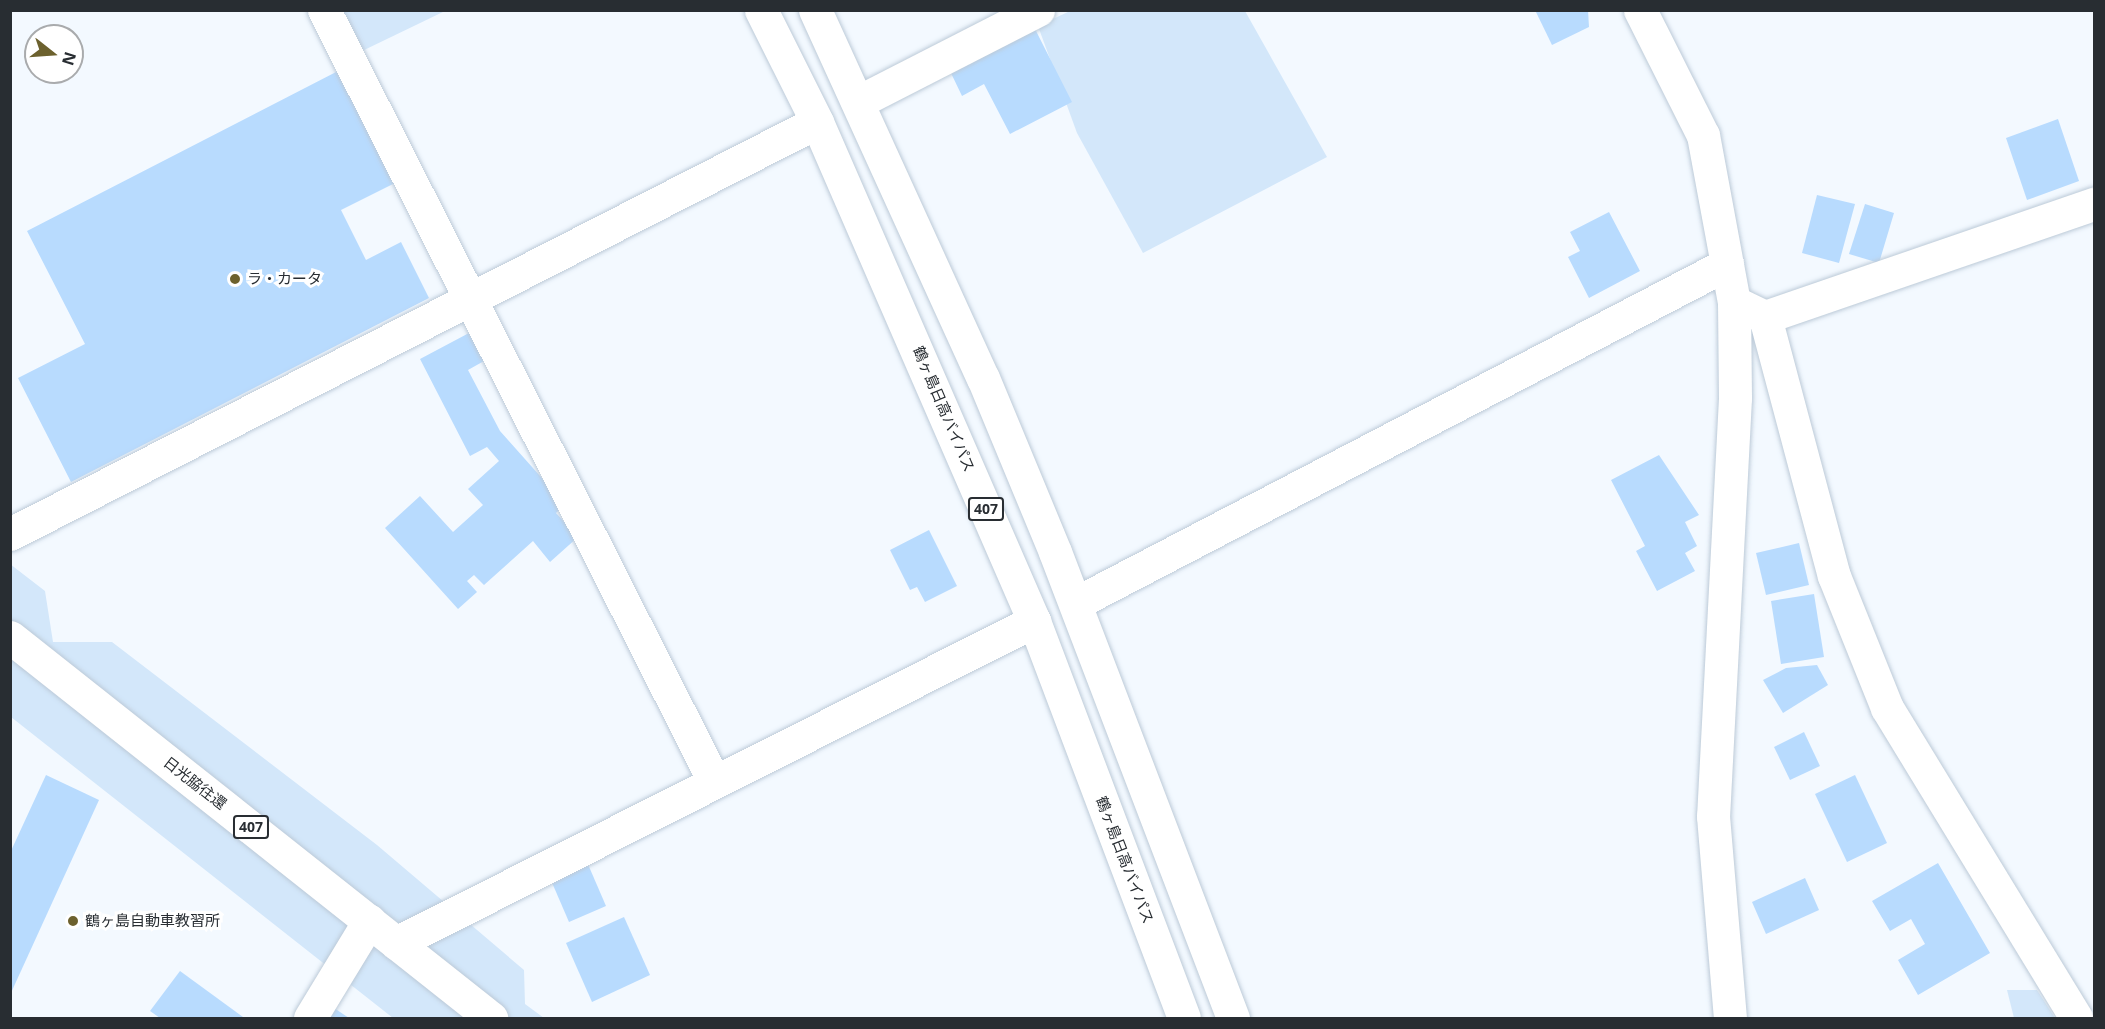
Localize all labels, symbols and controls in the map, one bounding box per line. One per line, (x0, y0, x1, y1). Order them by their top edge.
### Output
north arrow (24, 24, 84, 84)
text: N (57, 49, 82, 68)
place label: ラ・カータ (247, 270, 322, 288)
marker: ラ・カータ (228, 272, 242, 286)
street label: 鶴ヶ島日高バイパス (909, 343, 979, 475)
road number: 407 (966, 498, 1006, 520)
street label: 日光脇往還 (160, 753, 230, 813)
street label: 鶴ヶ島日高バイパス (1092, 794, 1158, 926)
road number: 407 (232, 816, 270, 838)
place label: 鶴ヶ島自動車教習所 (85, 912, 220, 930)
marker: 鶴ヶ島自動車教習所 (66, 914, 80, 928)

